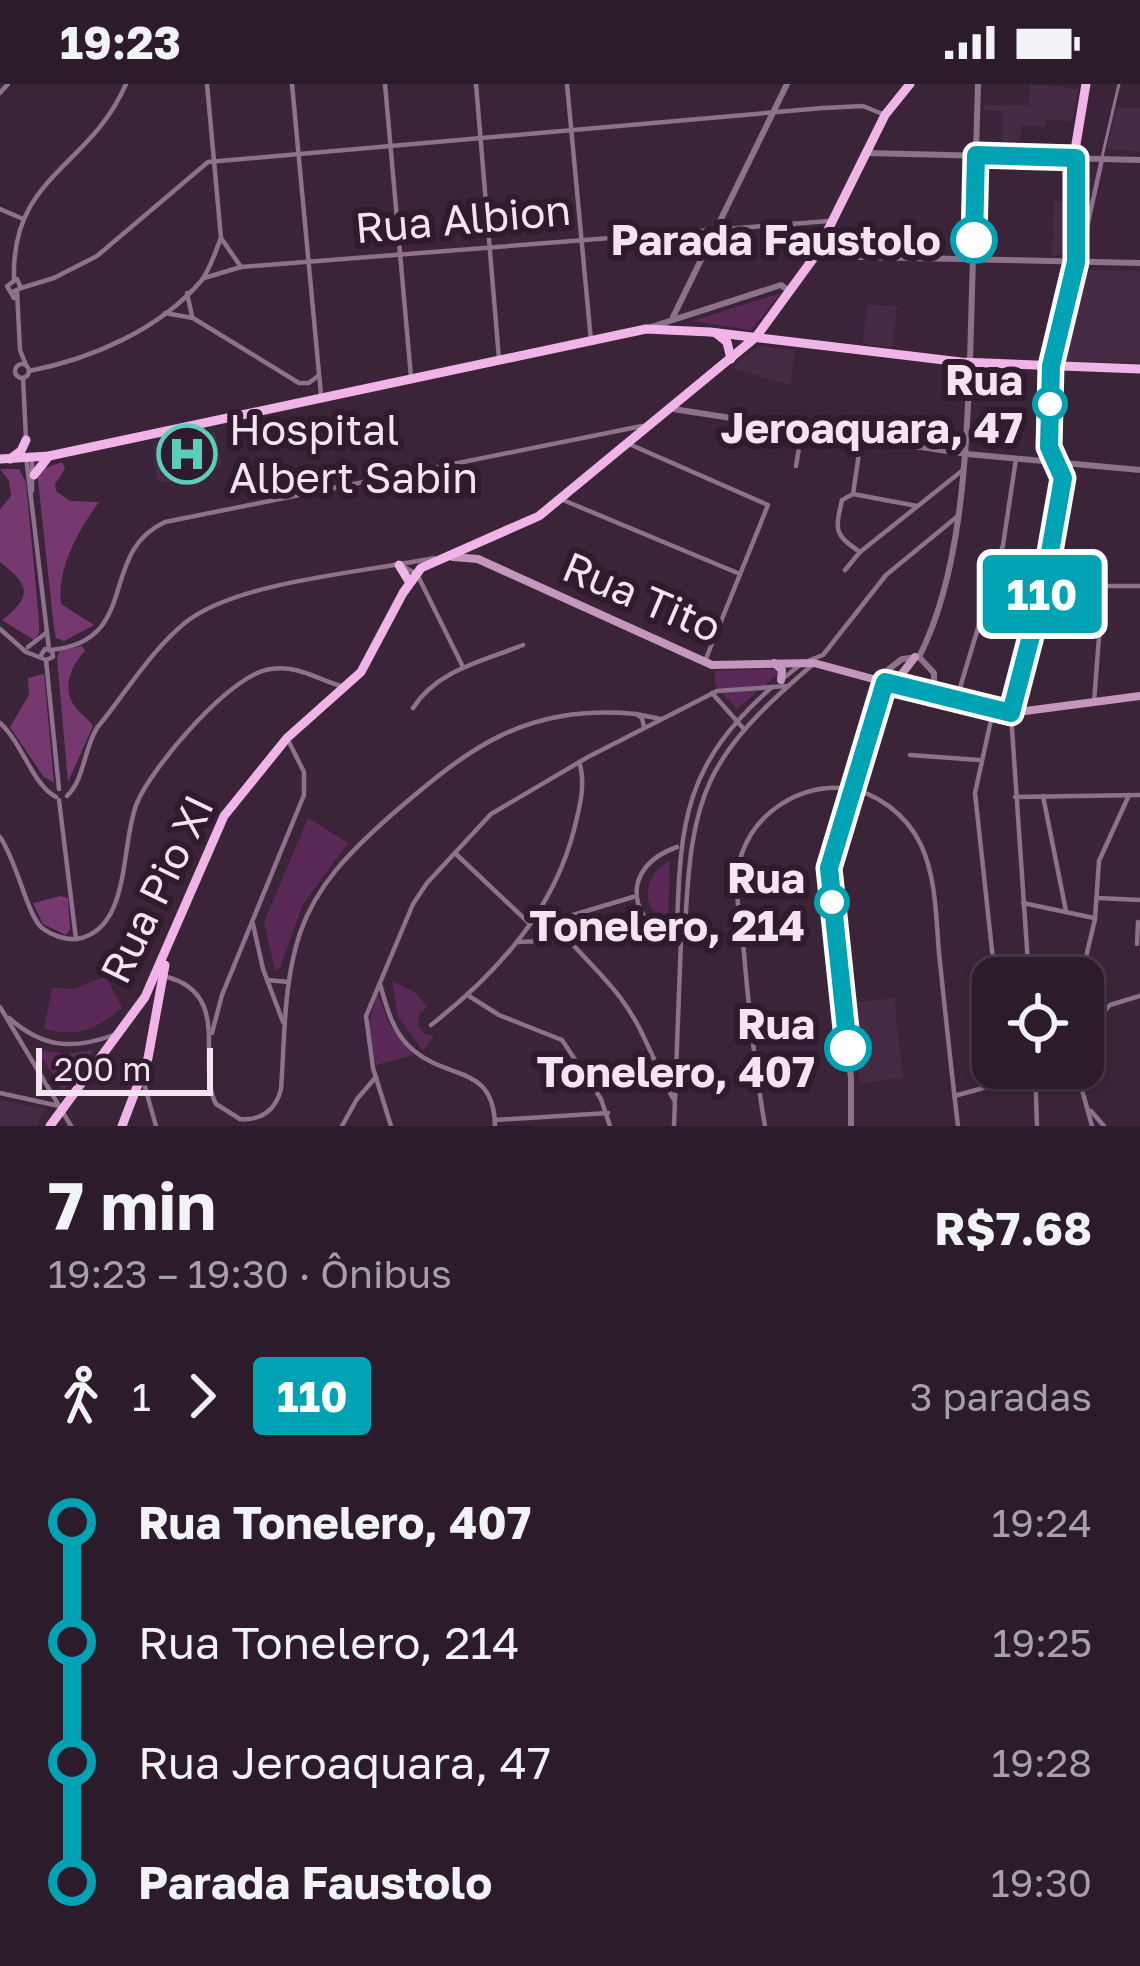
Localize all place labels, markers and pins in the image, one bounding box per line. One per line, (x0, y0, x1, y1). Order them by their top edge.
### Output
place label: Parada Faustolo (610, 214, 941, 264)
marker: Parada Faustolo (952, 218, 996, 262)
place label: Rua Jeroaquara, 47 (721, 354, 1023, 452)
marker: Rua Jeroaquara, 47 (1034, 388, 1066, 420)
place label: Hospital Albert Sabin (229, 404, 478, 502)
hospital icon: Hospital Albert Sabin (156, 423, 218, 485)
place label: Rua Tonelero, 214 (529, 852, 805, 950)
marker: Rua Tonelero, 214 (816, 886, 848, 918)
place label: Rua Tonelero, 407 (536, 998, 815, 1096)
marker: Rua Tonelero, 407 (826, 1026, 870, 1070)

